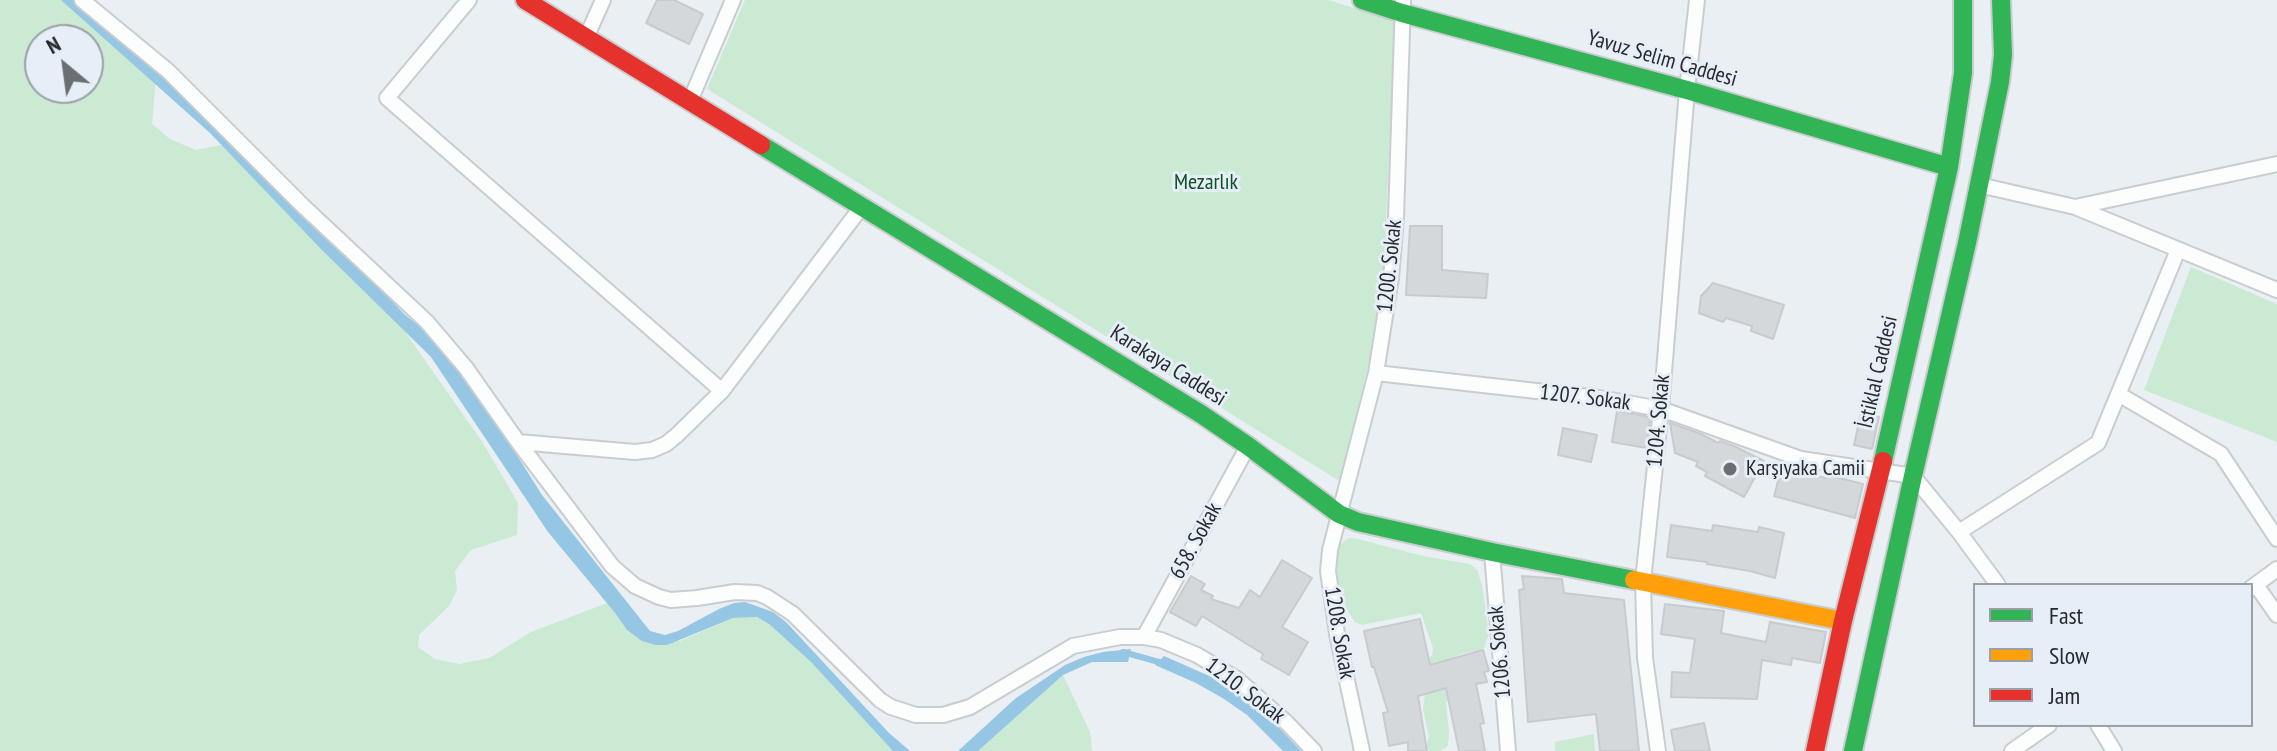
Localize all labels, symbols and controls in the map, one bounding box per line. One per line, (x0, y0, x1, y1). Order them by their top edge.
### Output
north arrow (24, 24, 104, 104)
street label: Yavuz Selim Caddesi (1584, 25, 1740, 93)
text: N (41, 30, 65, 60)
park label: Mezarlık (1174, 170, 1238, 196)
street label: 1200. Sokak (1372, 218, 1408, 314)
street label: İstiklal Caddesi (1852, 313, 1904, 431)
street label: Karakaya Caddesi (1105, 320, 1231, 412)
street label: 1204. Sokak (1642, 374, 1676, 468)
street label: 1207. Sokak (1538, 379, 1632, 417)
place label: Karşıyaka Camii (1746, 456, 1865, 482)
marker: Karşıyaka Camii (1721, 460, 1739, 478)
street label: 658. Sokak (1164, 498, 1228, 584)
legend (1973, 583, 2253, 727)
street label: 1208. Sokak (1318, 585, 1360, 681)
text: Fast (2049, 600, 2083, 631)
street label: 1206. Sokak (1483, 605, 1517, 699)
text: Slow (2049, 640, 2089, 671)
street label: 1210. Sokak (1200, 652, 1290, 730)
text: Jam (2049, 680, 2080, 711)

